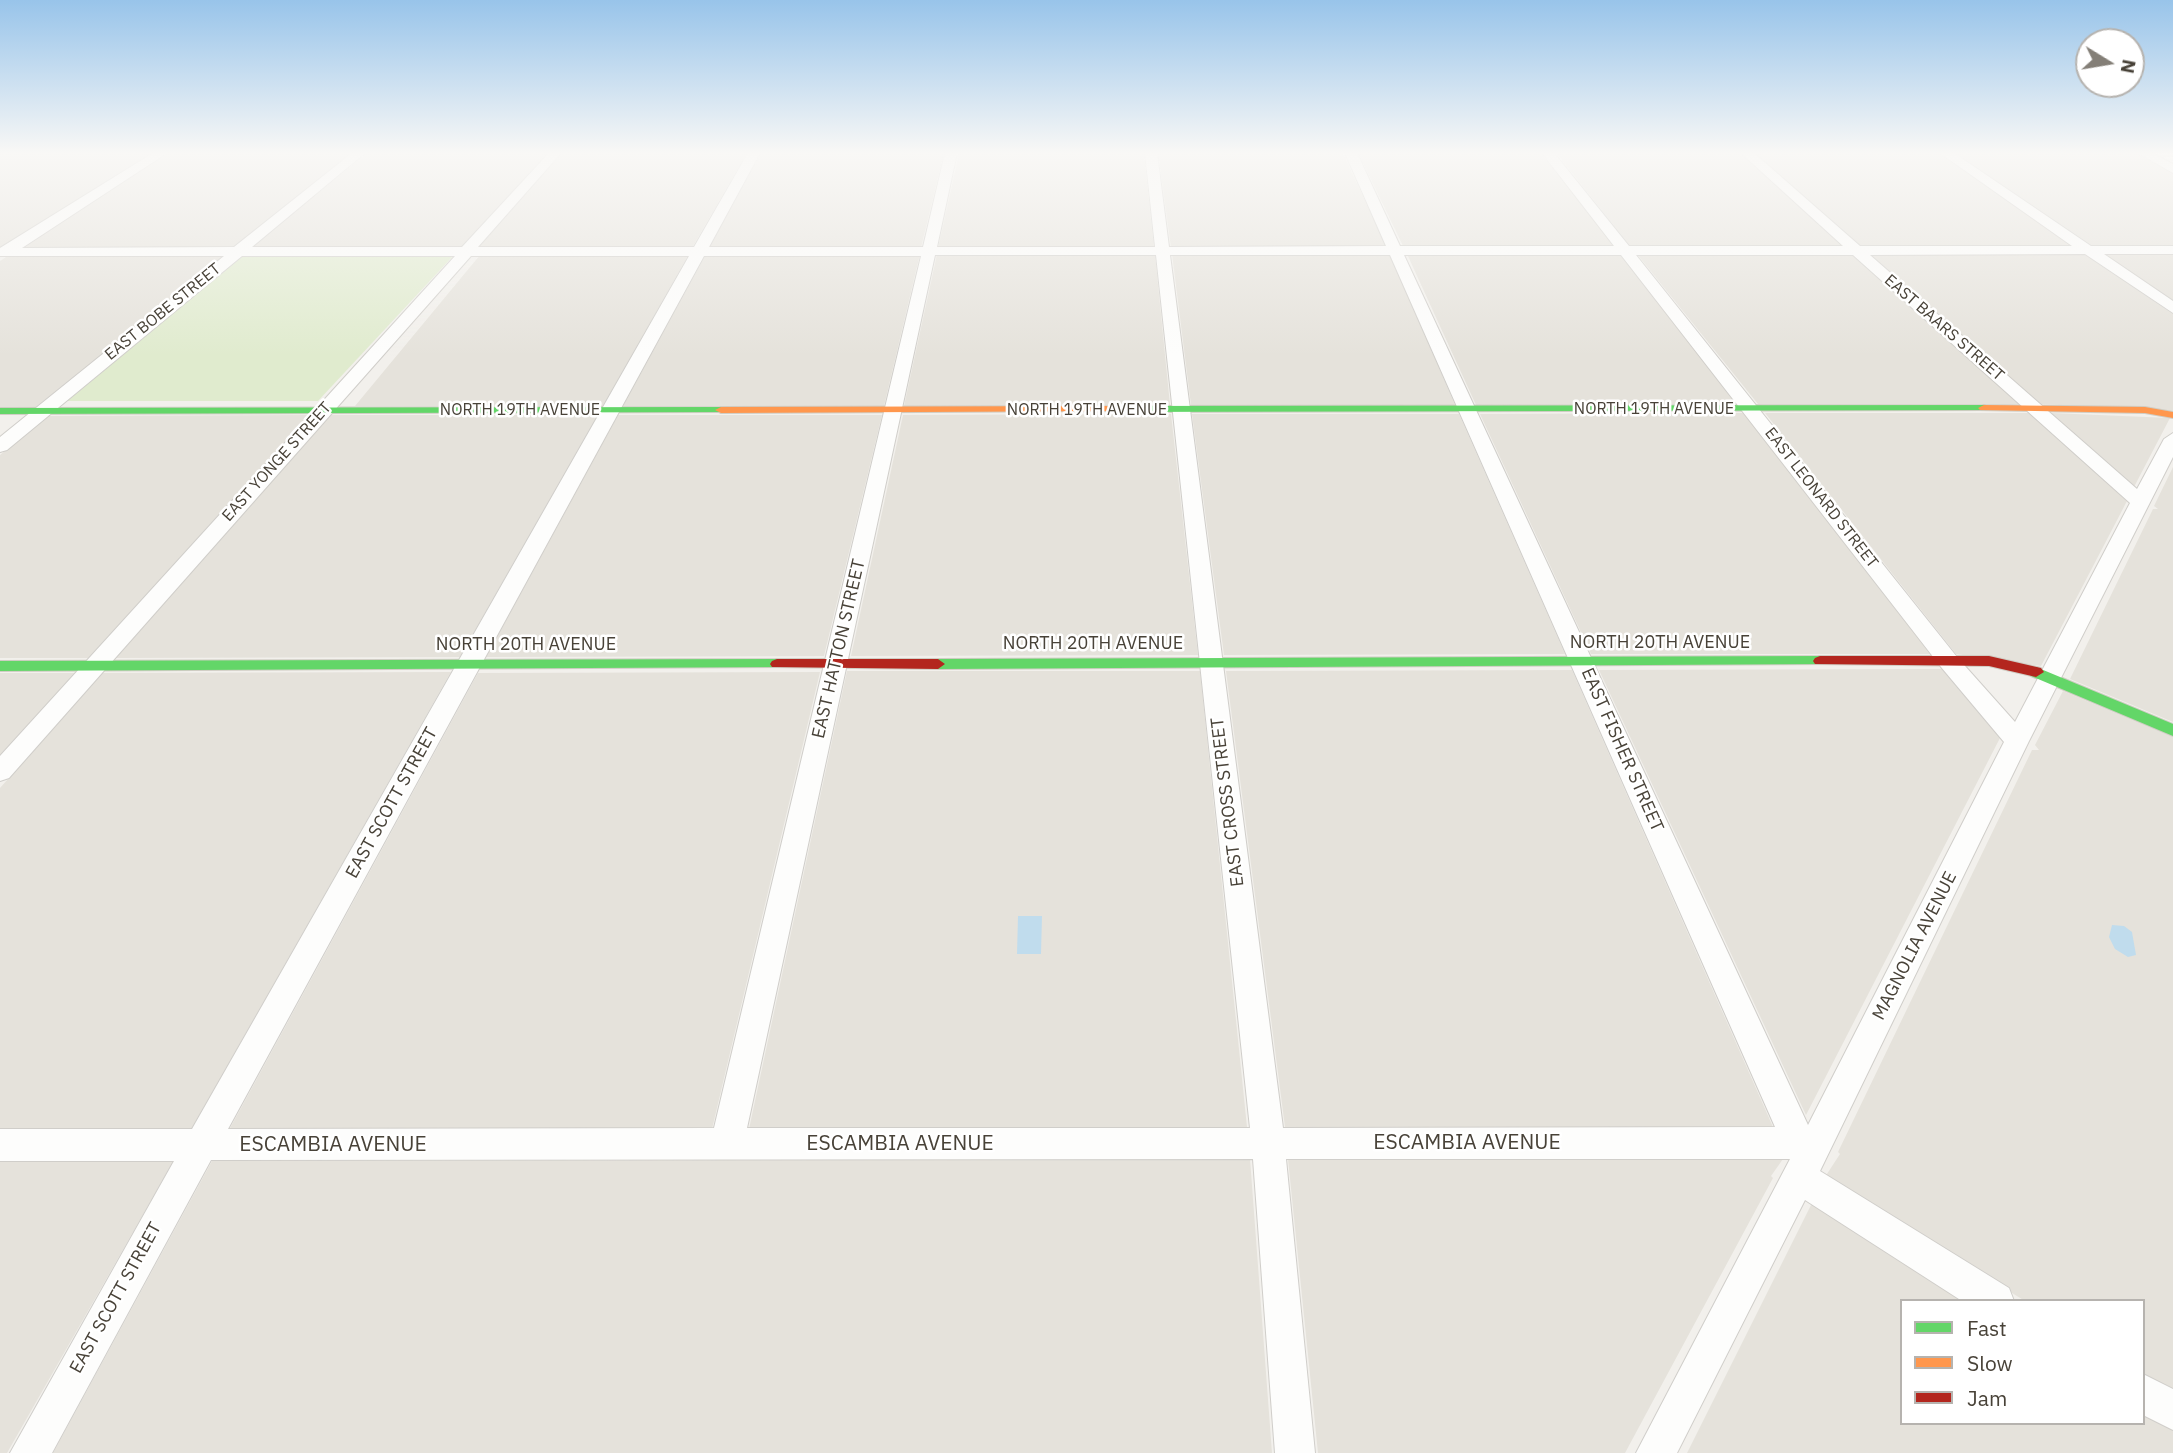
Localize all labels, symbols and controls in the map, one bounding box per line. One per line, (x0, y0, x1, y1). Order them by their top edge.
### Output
north arrow (2075, 28, 2145, 98)
text: N (2116, 58, 2142, 76)
street label: EAST BOBE STREET (101, 259, 225, 365)
street label: EAST BAARS STREET (1880, 271, 2008, 385)
street label: EAST YONGE STREET (218, 398, 336, 526)
street label: NORTH 19TH AVENUE (1574, 399, 1734, 419)
street label: NORTH 19TH AVENUE (440, 400, 600, 420)
street label: NORTH 19TH AVENUE (1007, 400, 1167, 420)
street label: EAST LEONARD STREET (1760, 424, 1882, 572)
street label: EAST HATTON STREET (808, 557, 870, 741)
street label: NORTH 20TH AVENUE (1570, 632, 1750, 654)
street label: NORTH 20TH AVENUE (1003, 633, 1183, 655)
street label: NORTH 20TH AVENUE (436, 634, 616, 656)
street label: EAST FISHER STREET (1576, 665, 1668, 835)
street label: EAST CROSS STREET (1207, 716, 1249, 888)
street label: EAST SCOTT STREET (342, 724, 442, 882)
street label: MAGNOLIA AVENUE (1868, 868, 1962, 1024)
street label: ESCAMBIA AVENUE (1373, 1130, 1561, 1156)
street label: ESCAMBIA AVENUE (806, 1131, 994, 1157)
street label: ESCAMBIA AVENUE (239, 1132, 427, 1158)
street label: EAST SCOTT STREET (66, 1219, 166, 1377)
legend (1900, 1299, 2145, 1425)
text: Fast (1967, 1314, 2007, 1342)
text: Slow (1967, 1349, 2013, 1377)
text: Jam (1967, 1384, 2007, 1412)

